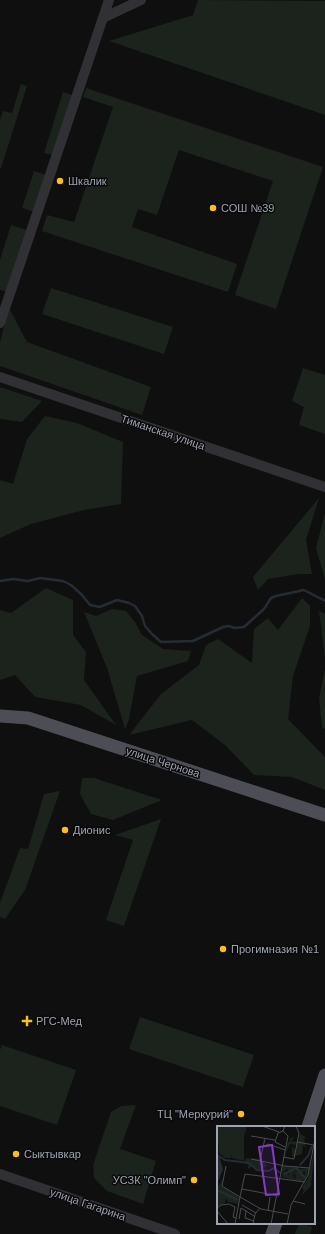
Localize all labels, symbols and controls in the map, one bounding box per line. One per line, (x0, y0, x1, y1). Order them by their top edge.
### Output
place label: Шкалик (68, 175, 107, 187)
marker: Шкалик (55, 176, 65, 186)
place label: СОШ №39 (221, 202, 274, 214)
marker: СОШ №39 (208, 203, 218, 213)
street label: Тиманская улица (119, 412, 207, 452)
street label: улица Чернова (125, 744, 202, 780)
place label: Дионис (73, 824, 111, 836)
marker: Дионис (60, 825, 70, 835)
place label: Прогимназия №1 (231, 943, 319, 955)
marker: Прогимназия №1 (218, 944, 228, 954)
marker: РГС-Мед (21, 1015, 33, 1027)
place label: РГС-Мед (36, 1015, 83, 1027)
place label: ТЦ "Меркурий" (157, 1108, 233, 1120)
marker: ТЦ "Меркурий" (236, 1109, 246, 1119)
inset map (217, 1126, 315, 1224)
place label: Сыктывкар (24, 1148, 81, 1160)
marker: Сыктывкар (11, 1149, 21, 1159)
place label: УСЗК "Олимп" (113, 1174, 186, 1186)
marker: УСЗК "Олимп" (189, 1175, 199, 1185)
street label: улица Гагарина (49, 1185, 128, 1223)

